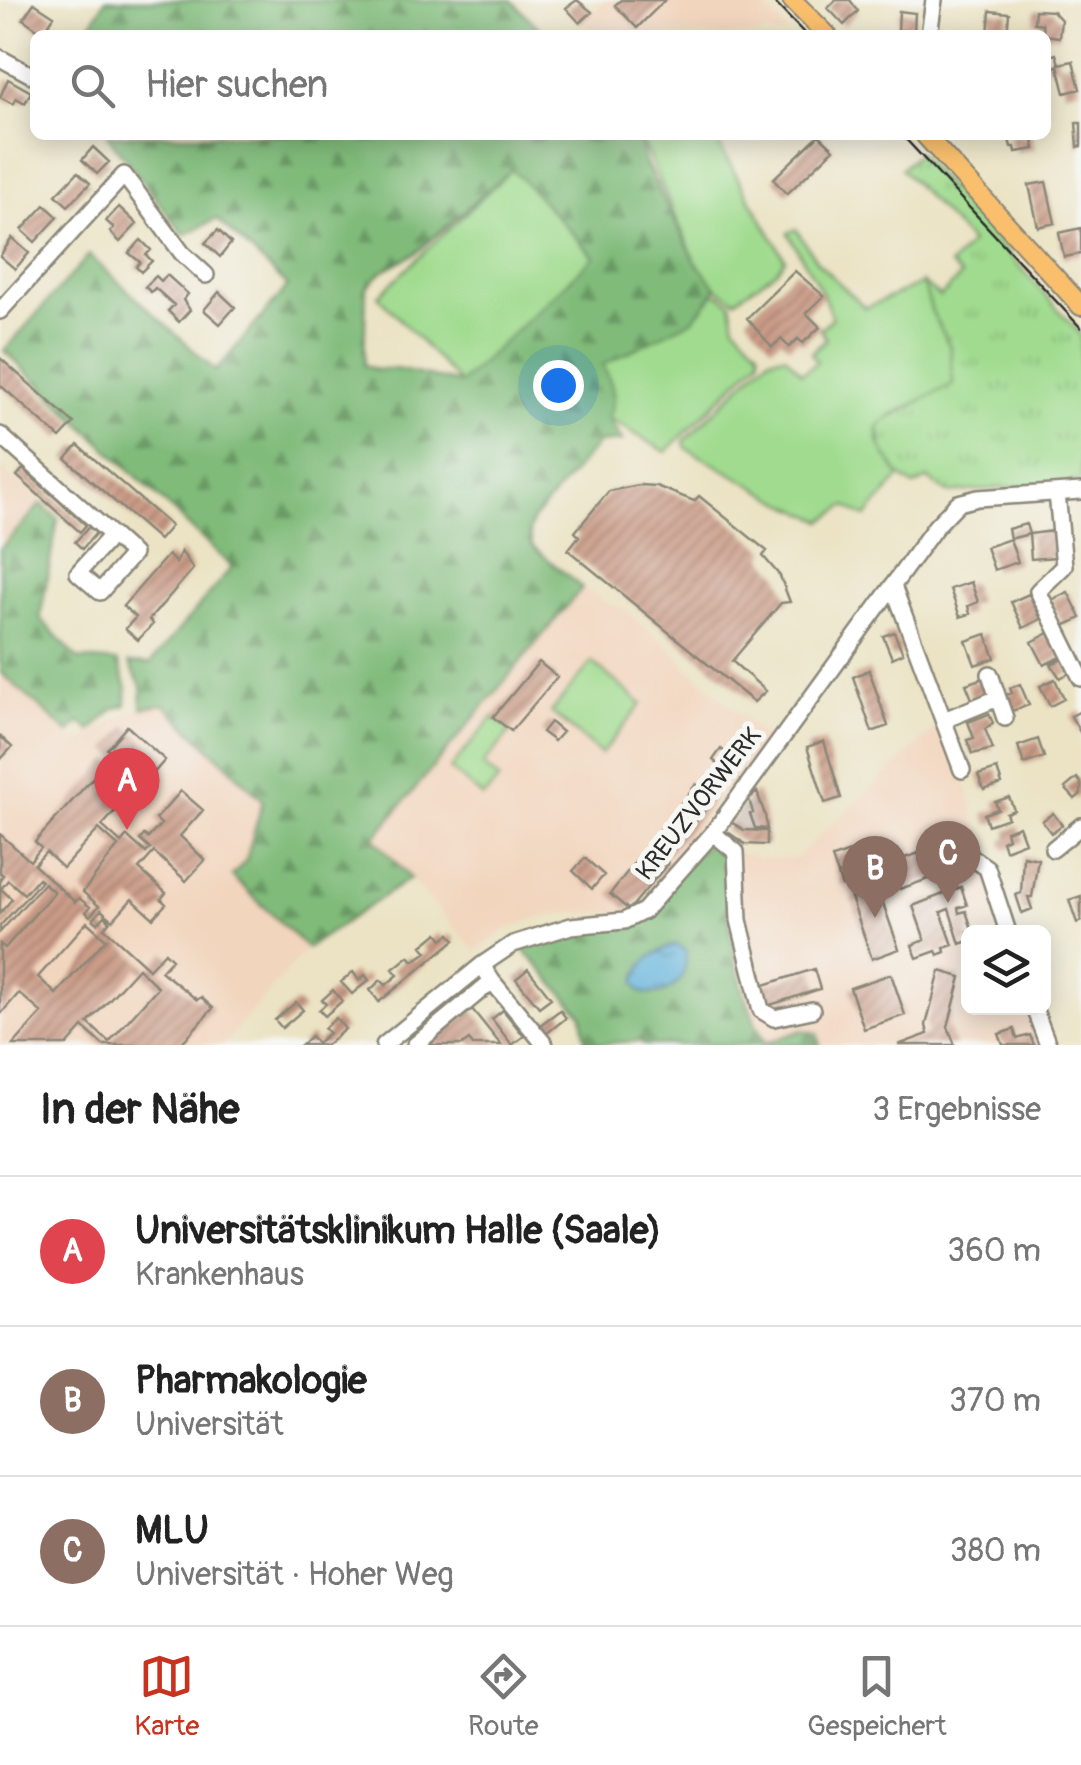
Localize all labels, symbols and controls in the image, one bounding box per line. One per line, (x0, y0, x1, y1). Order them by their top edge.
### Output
search box (30, 30, 1051, 140)
icon: search (65, 58, 120, 113)
text: Hier suchen (145, 61, 328, 109)
your location (533, 360, 584, 411)
street label: KREUZVORWERK (630, 721, 768, 887)
pin: A (94, 748, 160, 830)
pin: C (916, 820, 980, 903)
pin: B (842, 836, 908, 918)
map controls (961, 925, 1051, 1015)
button: layers (961, 925, 1051, 1015)
text: In der Nähe (40, 1084, 239, 1136)
text: 3 Ergebnisse (872, 1090, 1041, 1130)
text: Universitätsklinikum Halle (Saale) (135, 1207, 661, 1255)
text: A (62, 1231, 83, 1271)
text: 360 m (947, 1231, 1041, 1271)
text: Krankenhaus (135, 1255, 304, 1295)
text: Pharmakologie (135, 1357, 367, 1405)
text: B (63, 1381, 82, 1421)
text: 370 m (949, 1381, 1041, 1421)
text: Universität (135, 1405, 284, 1445)
text: MLU (135, 1507, 209, 1555)
text: C (63, 1531, 82, 1571)
text: 380 m (950, 1531, 1041, 1571)
text: Universität · Hoher Weg (135, 1555, 454, 1595)
tab: Karte (134, 1649, 199, 1744)
tab: Route (468, 1649, 539, 1744)
tab: Gespeichert (807, 1649, 947, 1744)

